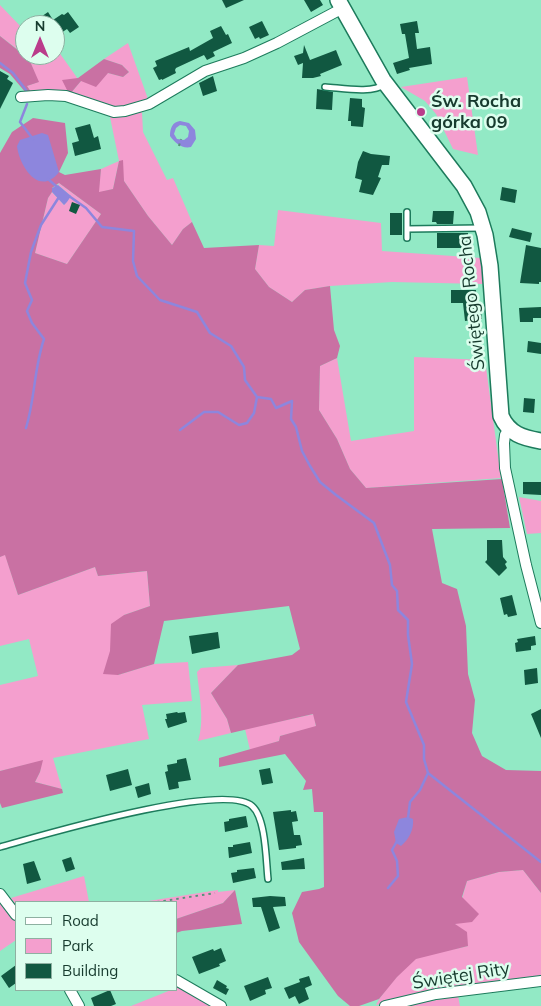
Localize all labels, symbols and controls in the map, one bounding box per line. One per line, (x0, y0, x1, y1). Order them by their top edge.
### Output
north arrow (15, 15, 65, 65)
text: N (35, 17, 45, 35)
place label: Św. Rocha górka 09 (431, 91, 521, 134)
marker: Św. Rocha górka 09 (415, 106, 427, 118)
street label: Świętego Rocha (454, 235, 490, 371)
legend (15, 901, 178, 991)
text: Road (62, 911, 99, 930)
text: Park (62, 936, 94, 955)
street label: Świętej Rity (411, 958, 511, 994)
text: Building (62, 961, 118, 980)

